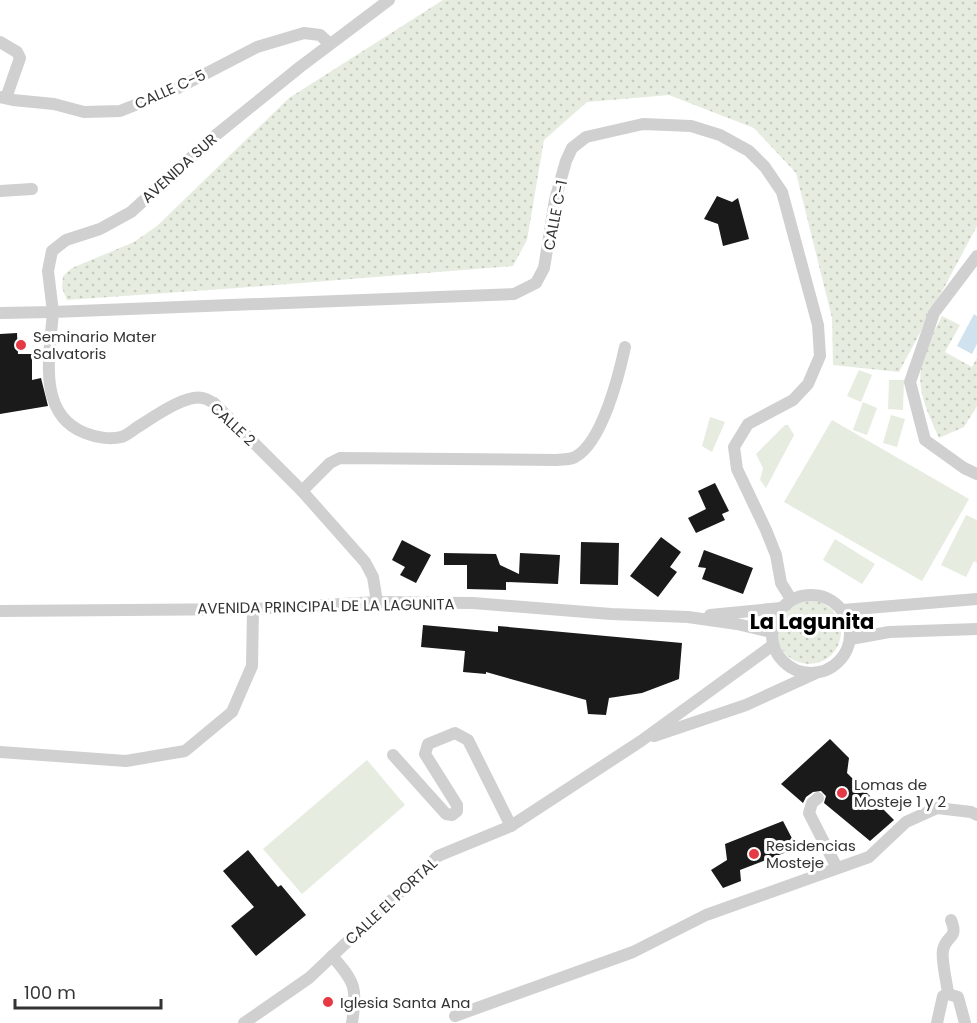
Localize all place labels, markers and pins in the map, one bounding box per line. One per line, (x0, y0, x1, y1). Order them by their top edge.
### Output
place label: Seminario Mater Salvatoris (33, 326, 157, 364)
marker: Seminario Mater Salvatoris (14, 338, 28, 352)
place label: Lomas de Mosteje 1 y 2 (854, 774, 946, 812)
marker: Lomas de Mosteje 1 y 2 (835, 786, 849, 800)
place label: Residencias Mosteje (766, 835, 856, 873)
marker: Residencias Mosteje (747, 847, 761, 861)
place label: Iglesia Santa Ana (340, 992, 471, 1013)
marker: Iglesia Santa Ana (321, 995, 335, 1009)

